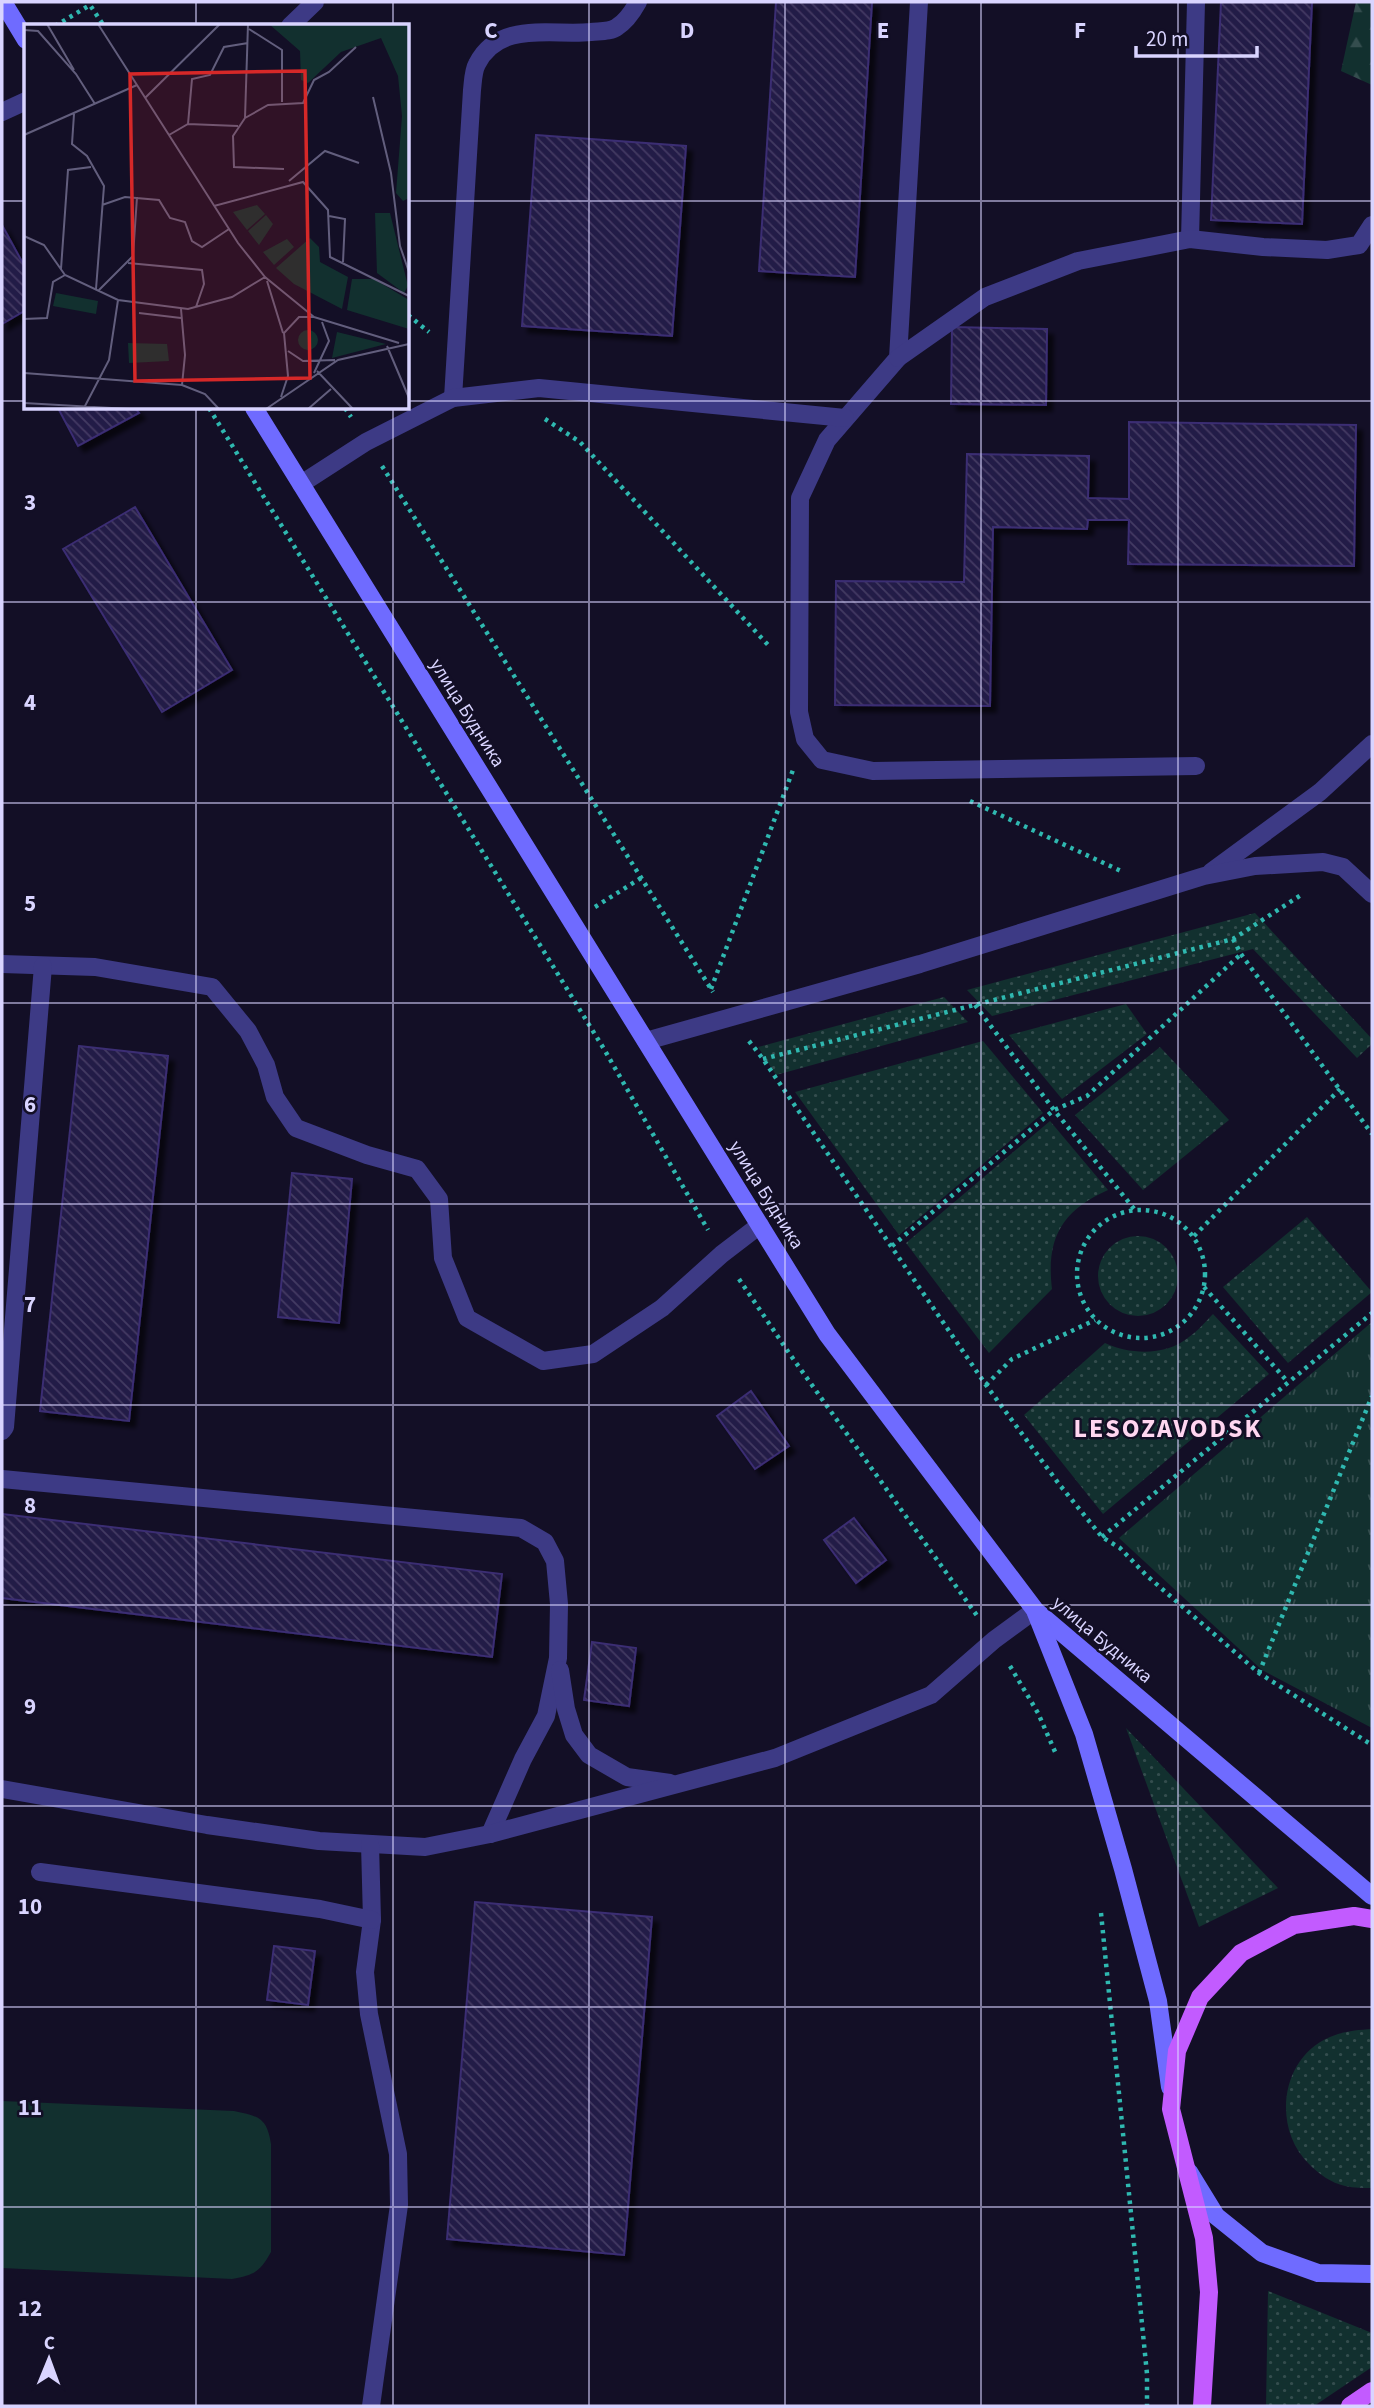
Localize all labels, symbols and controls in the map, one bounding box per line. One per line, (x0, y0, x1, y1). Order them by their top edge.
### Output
text: C (484, 14, 498, 47)
text: D (680, 14, 694, 47)
text: E (877, 14, 889, 47)
text: F (1074, 14, 1086, 47)
scale bar (1136, 14, 1257, 58)
inset map (24, 24, 410, 410)
text: 20 m (1146, 24, 1188, 54)
text: 3 (24, 486, 36, 519)
street label: улица Будника (423, 654, 511, 772)
text: 4 (24, 686, 36, 719)
text: 5 (24, 887, 36, 920)
text: 6 (24, 1088, 36, 1121)
street label: улица Будника (722, 1136, 810, 1254)
text: 7 (24, 1288, 36, 1321)
district label: LESOZAVODSK (1074, 1410, 1262, 1447)
text: 8 (24, 1489, 36, 1522)
street label: улица Будника (1046, 1590, 1158, 1690)
text: 9 (24, 1690, 36, 1723)
text: 10 (18, 1890, 42, 1923)
text: 11 (18, 2091, 42, 2124)
text: 12 (18, 2292, 42, 2325)
north arrow (14, 2324, 84, 2394)
text: С (44, 2330, 55, 2357)

